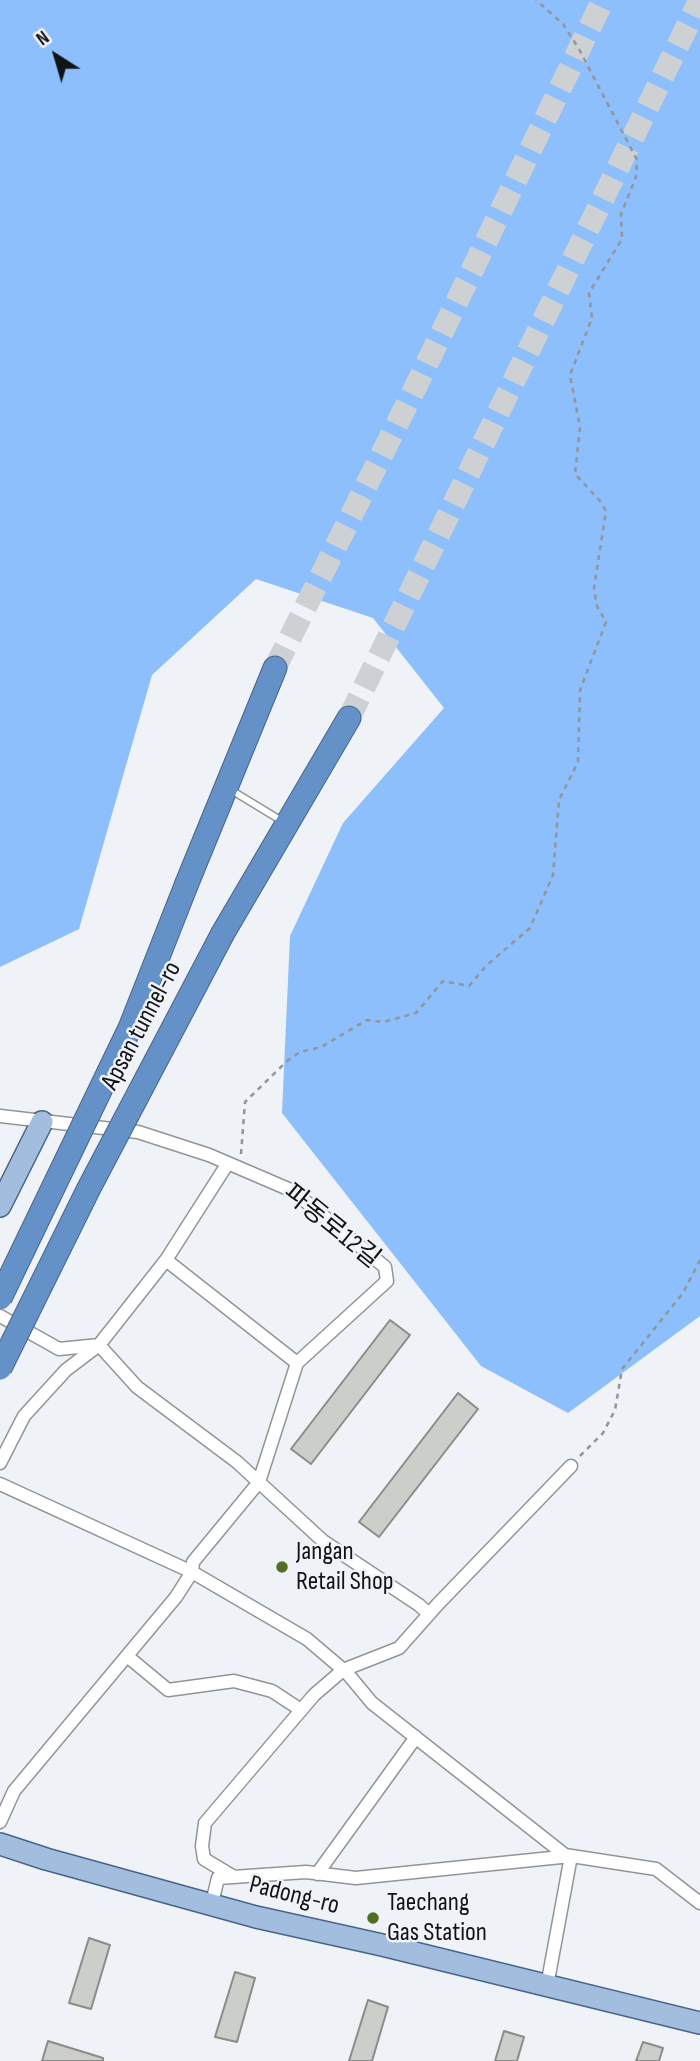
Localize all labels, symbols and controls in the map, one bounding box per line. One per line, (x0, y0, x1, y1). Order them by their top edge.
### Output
north arrow (21, 21, 91, 91)
text: N (32, 27, 54, 51)
street label: Apsan tunnel-ro (95, 957, 189, 1095)
street label: 파동로12길 (276, 1178, 386, 1276)
place label: Jangan Retail Shop (296, 1536, 393, 1598)
marker: Jangan Retail Shop (274, 1559, 290, 1575)
street label: Padong-ro (246, 1870, 342, 1922)
place label: Taechang Gas Station (387, 1887, 487, 1948)
marker: Taechang Gas Station (365, 1910, 381, 1926)

